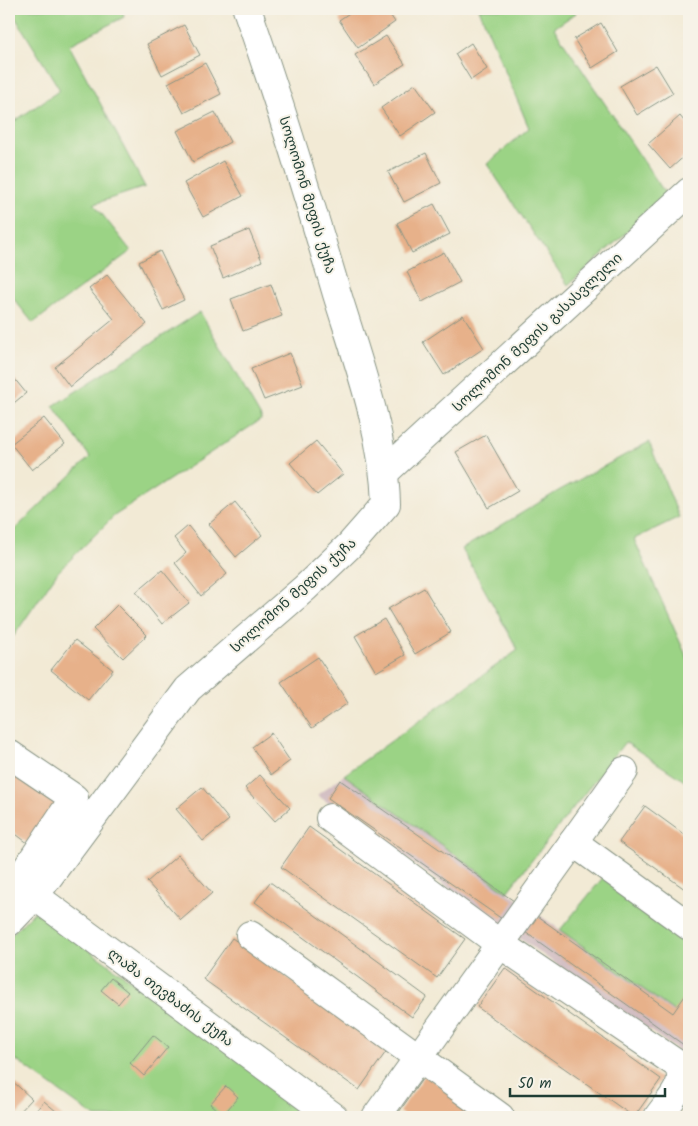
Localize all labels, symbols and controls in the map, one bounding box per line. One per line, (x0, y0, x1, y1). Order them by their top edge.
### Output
street label: სოლომონ მეფის ქუჩა (273, 114, 341, 277)
street label: სოლომონ მეფის გასასვლელი (448, 248, 628, 418)
street label: სოლომონ მეფის ქუჩა (226, 533, 362, 659)
street label: ლაშა თევზაძის ქუჩა (103, 943, 238, 1053)
scale bar (510, 1066, 666, 1098)
text: 50 m (518, 1072, 552, 1096)

